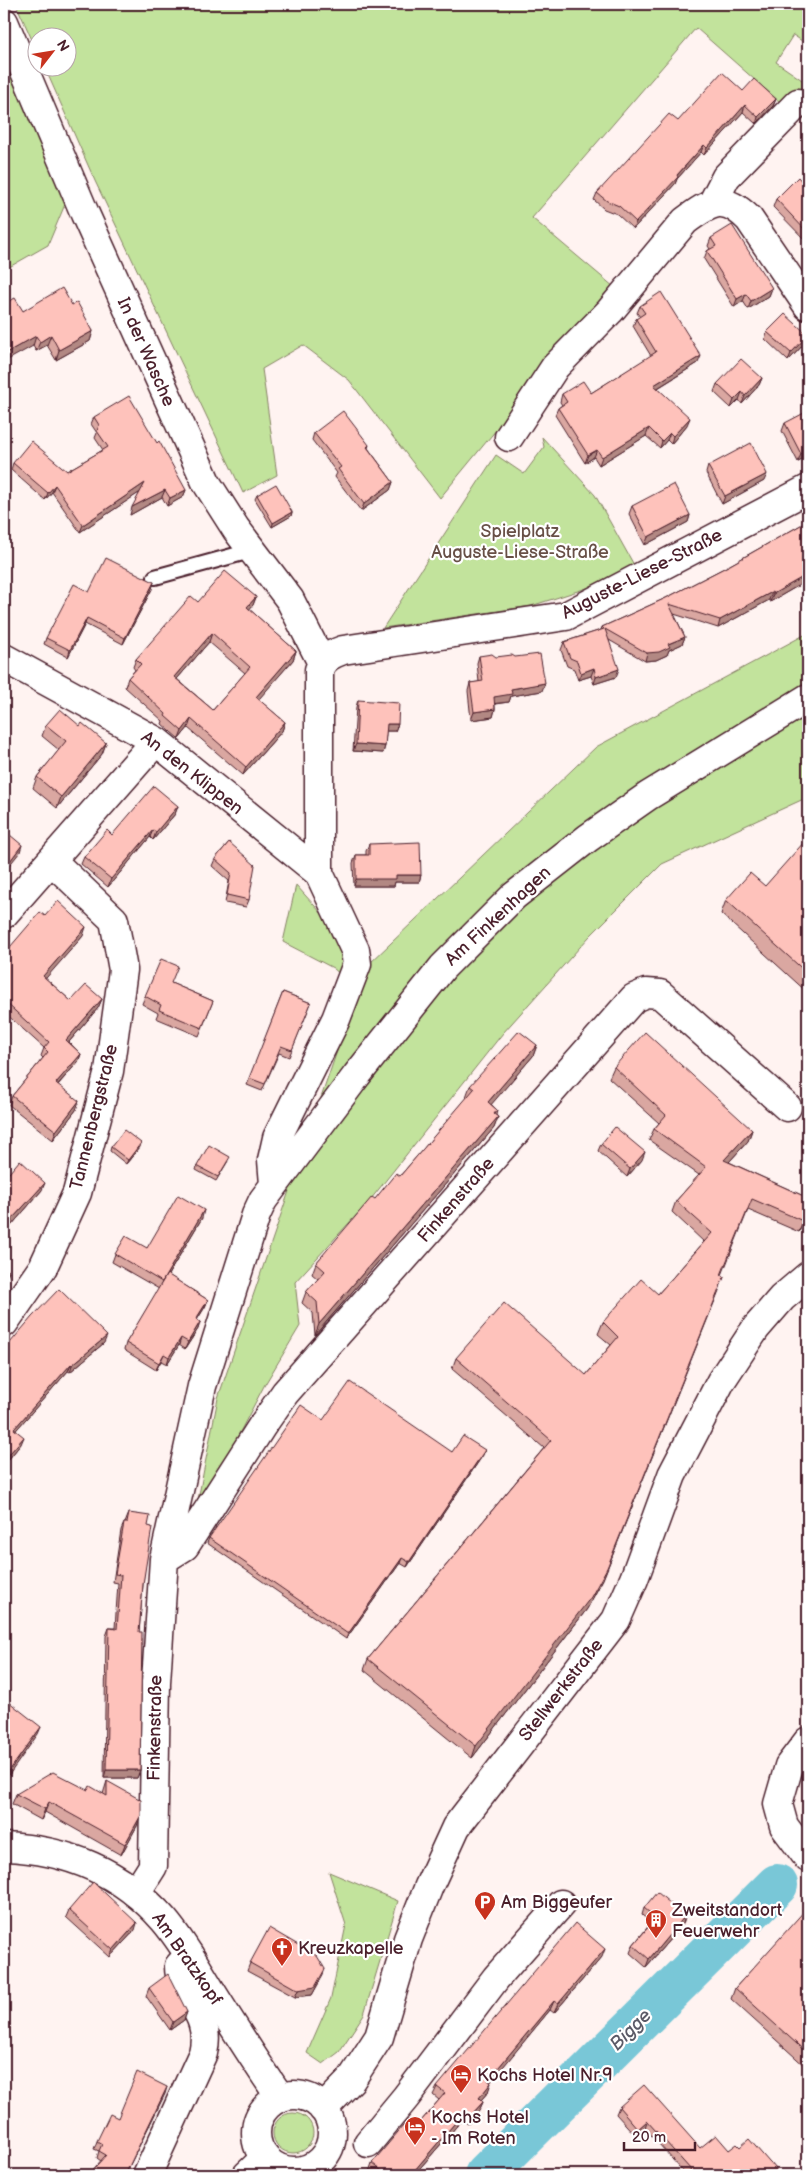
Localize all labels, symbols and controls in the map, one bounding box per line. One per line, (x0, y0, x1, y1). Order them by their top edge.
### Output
north arrow (28, 28, 78, 78)
text: N (53, 37, 73, 54)
street label: In der Wasche (113, 294, 179, 410)
park label: Spielplatz Auguste-Liese-Straße (431, 521, 609, 563)
street label: Auguste-Liese-Straße (558, 524, 726, 624)
street label: An den Klippen (137, 727, 247, 819)
street label: Am Finkenhagen (441, 862, 555, 970)
street label: Tannenbergstraße (66, 1042, 122, 1192)
street label: Finkenstraße (413, 1153, 499, 1247)
street label: Stellwerkstraße (515, 1634, 608, 1745)
street label: Finkenstraße (144, 1675, 166, 1781)
parking icon: Am Biggeufer (473, 1890, 497, 1921)
place label: Am Biggeufer (501, 1892, 612, 1913)
place label: Zweitstandort Feuerwehr (671, 1900, 783, 1942)
building icon: Zweitstandort Feuerwehr (644, 1908, 668, 1939)
street label: Am Bratzkopf (147, 1909, 227, 2010)
church icon: Kreuzkapelle (270, 1936, 294, 1967)
place label: Kreuzkapelle (298, 1938, 404, 1959)
water label: Bigge (605, 2004, 657, 2056)
hotel icon: Kochs Hotel Nr.9 (449, 2063, 473, 2094)
place label: Kochs Hotel Nr.9 (477, 2065, 613, 2086)
place label: Kochs Hotel - Im Roten (431, 2107, 529, 2149)
hotel icon: Kochs Hotel - Im Roten (403, 2115, 427, 2146)
scale bar (624, 2119, 696, 2151)
text: 20 m (632, 2128, 666, 2147)

